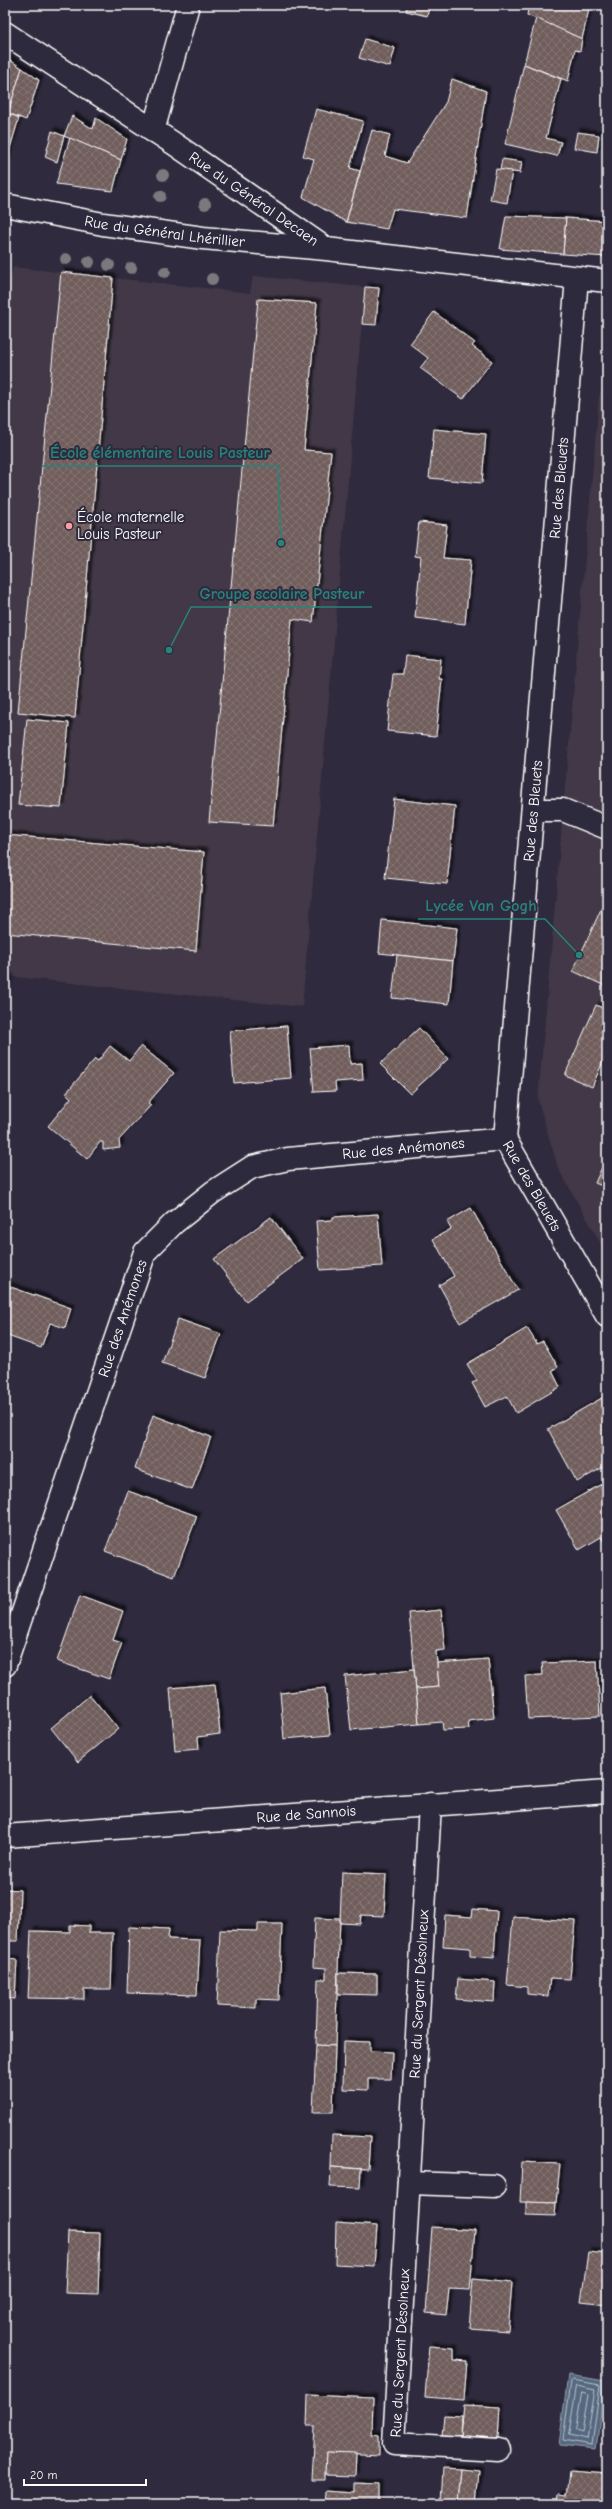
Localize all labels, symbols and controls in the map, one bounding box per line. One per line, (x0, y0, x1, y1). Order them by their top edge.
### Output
street label: Rue du Général Decaen (186, 148, 322, 250)
street label: Rue du Général Lhérillier (83, 212, 246, 251)
street label: Rue des Bleuets (546, 437, 572, 539)
callout: École élémentaire Louis Pasteur (42, 438, 278, 466)
text: École élémentaire Louis Pasteur (50, 443, 271, 462)
place label: École maternelle Louis Pasteur (77, 507, 185, 543)
marker: École maternelle Louis Pasteur (64, 521, 74, 531)
callout: Groupe scolaire Pasteur (191, 579, 372, 607)
text: Groupe scolaire Pasteur (199, 585, 365, 603)
street label: Rue des Bleuets (520, 760, 546, 862)
callout: Lycée Van Gogh (418, 891, 545, 919)
text: Lycée Van Gogh (425, 897, 537, 915)
street label: Rue des Anémones (341, 1134, 465, 1163)
street label: Rue des Bleuets (499, 1137, 565, 1234)
street label: Rue des Anémones (94, 1257, 151, 1379)
street label: Rue de Sannois (256, 1801, 357, 1827)
street label: Rue du Sergent Désolneux (406, 1908, 432, 2079)
street label: Rue du Sergent Désolneux (387, 2267, 413, 2438)
scale bar (24, 2461, 146, 2487)
text: 20 m (30, 2468, 58, 2482)

